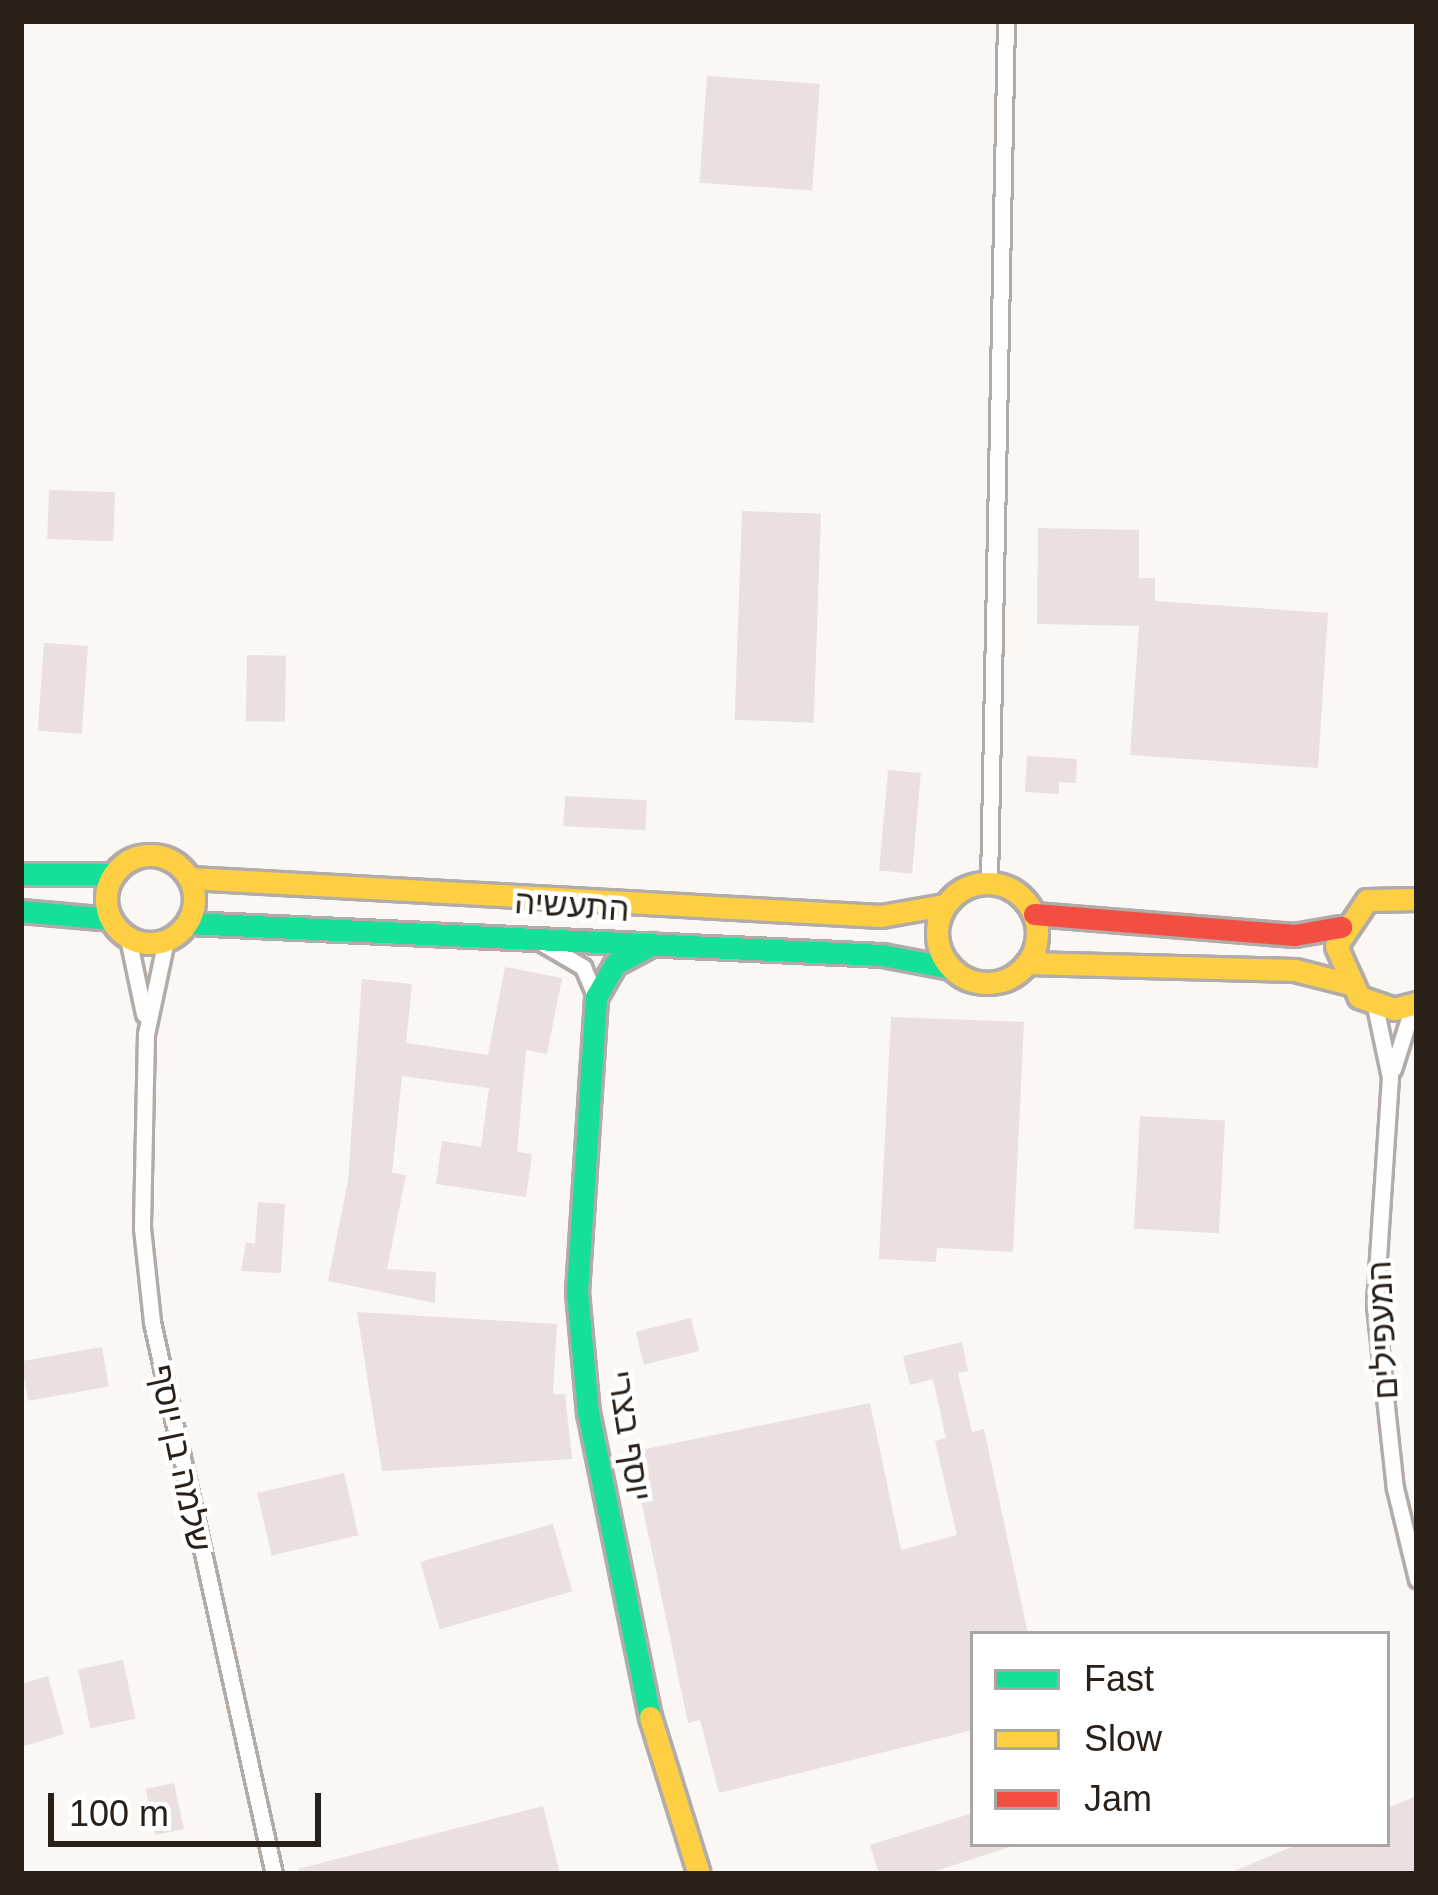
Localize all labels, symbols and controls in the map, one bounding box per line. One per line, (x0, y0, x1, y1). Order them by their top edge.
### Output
street label: התעשיה (513, 882, 631, 930)
street label: המעפילים (1360, 1260, 1406, 1400)
street label: שלמה בן יוסף (141, 1361, 219, 1555)
street label: יוסף בצרי (599, 1368, 659, 1504)
legend (970, 1631, 1390, 1847)
text: Fast (1084, 1658, 1154, 1699)
text: Slow (1084, 1718, 1162, 1759)
scale bar (54, 1769, 327, 1843)
text: Jam (1084, 1778, 1152, 1819)
text: 100 m (69, 1793, 169, 1834)

